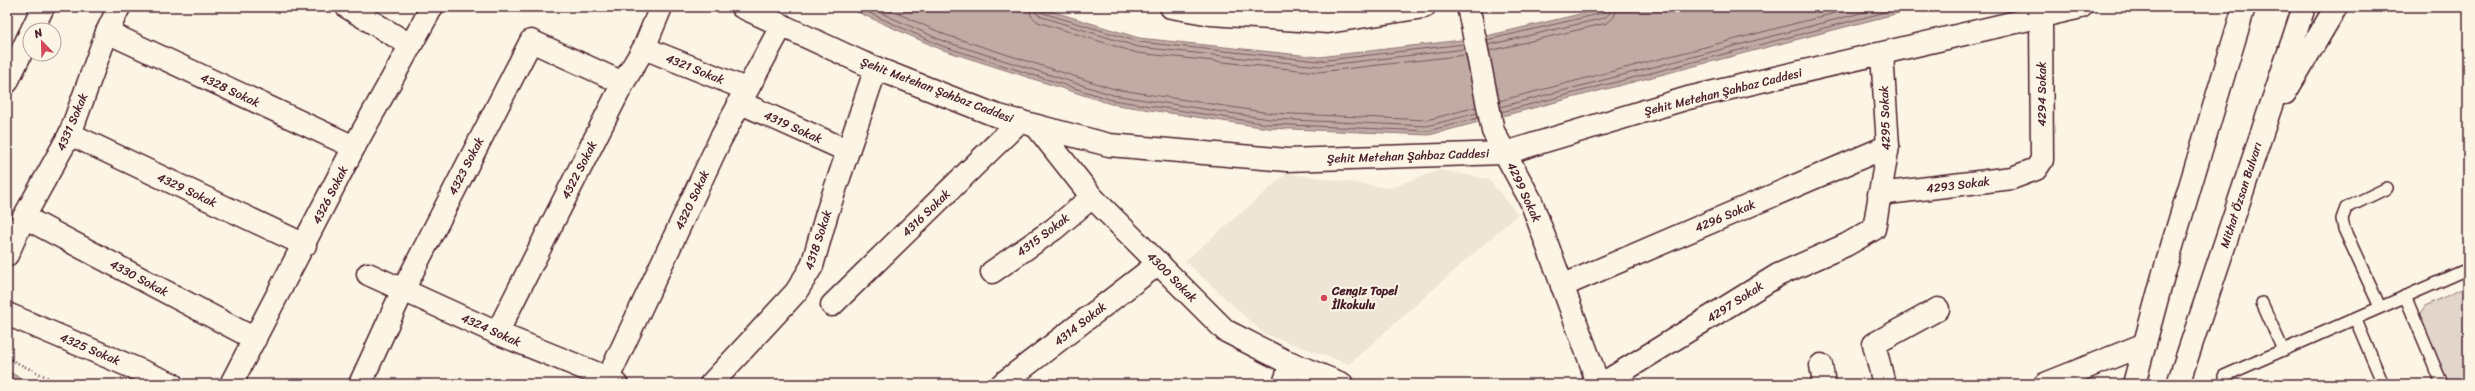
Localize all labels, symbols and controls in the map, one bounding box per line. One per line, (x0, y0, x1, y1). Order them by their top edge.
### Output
north arrow (22, 22, 62, 62)
text: N (30, 23, 46, 44)
street label: 4321 Sokak (662, 47, 728, 91)
street label: Şehit Metehan Şahbaz Caddesi (857, 51, 1017, 130)
street label: 4294 Sokak (2031, 61, 2053, 126)
street label: Şehit Metehan Şahbaz Caddesi (1642, 62, 1805, 122)
street label: 4328 Sokak (196, 67, 264, 114)
street label: 4295 Sokak (1873, 85, 1897, 151)
street label: 4331 Sokak (50, 89, 94, 155)
street label: 4319 Sokak (760, 104, 826, 150)
street label: 4323 Sokak (442, 132, 490, 199)
street label: 4322 Sokak (555, 136, 603, 203)
street label: Mithat Özsan Bulvarı (2213, 139, 2269, 251)
street label: Şehit Metehan Şahbaz Caddesi (1327, 142, 1490, 170)
street label: 4299 Sokak (1500, 158, 1548, 227)
street label: 4326 Sokak (306, 161, 354, 228)
street label: 4320 Sokak (668, 166, 716, 234)
street label: 4329 Sokak (153, 167, 221, 214)
street label: 4293 Sokak (1925, 170, 1992, 200)
street label: 4316 Sokak (896, 183, 956, 242)
street label: 4296 Sokak (1691, 193, 1759, 239)
street label: 4318 Sokak (798, 207, 838, 273)
street label: 4315 Sokak (1012, 207, 1075, 262)
street label: 4300 Sokak (1141, 246, 1203, 308)
street label: 4330 Sokak (106, 253, 173, 303)
street label: 4297 Sokak (1702, 275, 1768, 329)
place label: Cengiz Topel İlkokulu (1331, 280, 1398, 316)
marker: Cengiz Topel İlkokulu (1319, 293, 1329, 303)
street label: 4314 Sokak (1049, 296, 1112, 352)
street label: 4324 Sokak (457, 307, 525, 353)
street label: 4325 Sokak (56, 326, 124, 372)

